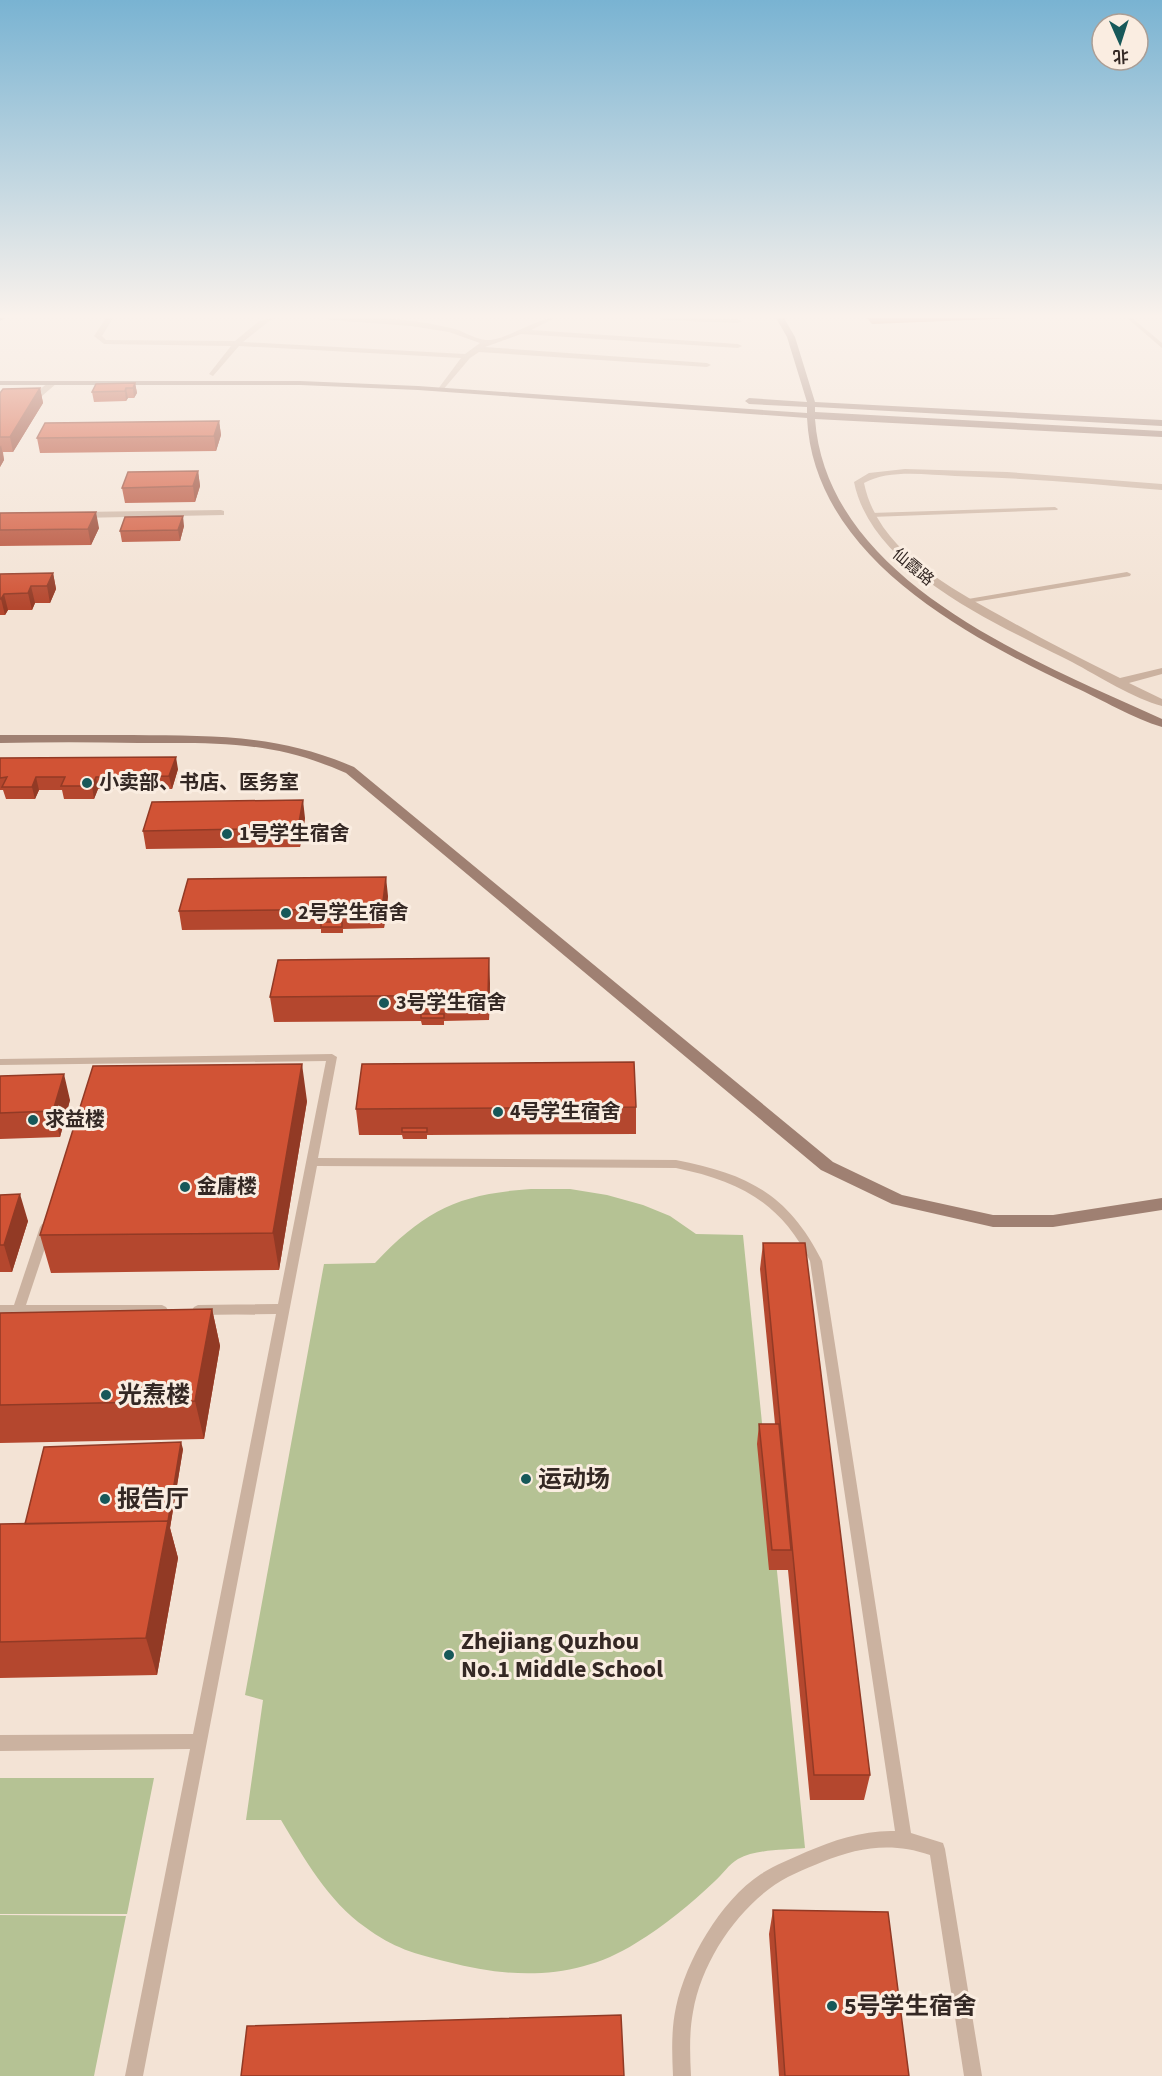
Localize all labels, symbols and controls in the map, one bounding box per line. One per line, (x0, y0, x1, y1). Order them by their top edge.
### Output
north arrow (1090, 12, 1150, 72)
text: 北 (1112, 45, 1129, 67)
street label: 仙霞路 (888, 543, 938, 591)
place label: 小卖部、书店、医务室 (99, 769, 299, 797)
marker: 小卖部、书店、医务室 (80, 776, 94, 790)
place label: 1号学生宿舍 (239, 820, 350, 848)
marker: 1号学生宿舍 (220, 827, 234, 841)
place label: 2号学生宿舍 (298, 899, 409, 927)
marker: 2号学生宿舍 (279, 906, 293, 920)
place label: 3号学生宿舍 (396, 989, 507, 1017)
marker: 3号学生宿舍 (377, 996, 391, 1010)
place label: 4号学生宿舍 (510, 1098, 621, 1126)
marker: 4号学生宿舍 (491, 1105, 505, 1119)
place label: 求益楼 (45, 1106, 105, 1134)
marker: 求益楼 (26, 1113, 40, 1127)
place label: 金庸楼 (197, 1173, 257, 1201)
marker: 金庸楼 (178, 1180, 192, 1194)
place label: 光焘楼 (118, 1378, 190, 1413)
marker: 光焘楼 (99, 1388, 113, 1402)
place label: 运动场 (538, 1462, 610, 1497)
marker: 运动场 (519, 1472, 533, 1486)
place label: 报告厅 (117, 1482, 189, 1517)
marker: 报告厅 (98, 1492, 112, 1506)
place label: Zhejiang Quzhou No.1 Middle School (461, 1624, 663, 1687)
marker: Zhejiang Quzhou No.1 Middle School (442, 1648, 456, 1662)
place label: 5号学生宿舍 (844, 1989, 977, 2024)
marker: 5号学生宿舍 (825, 1999, 839, 2013)

